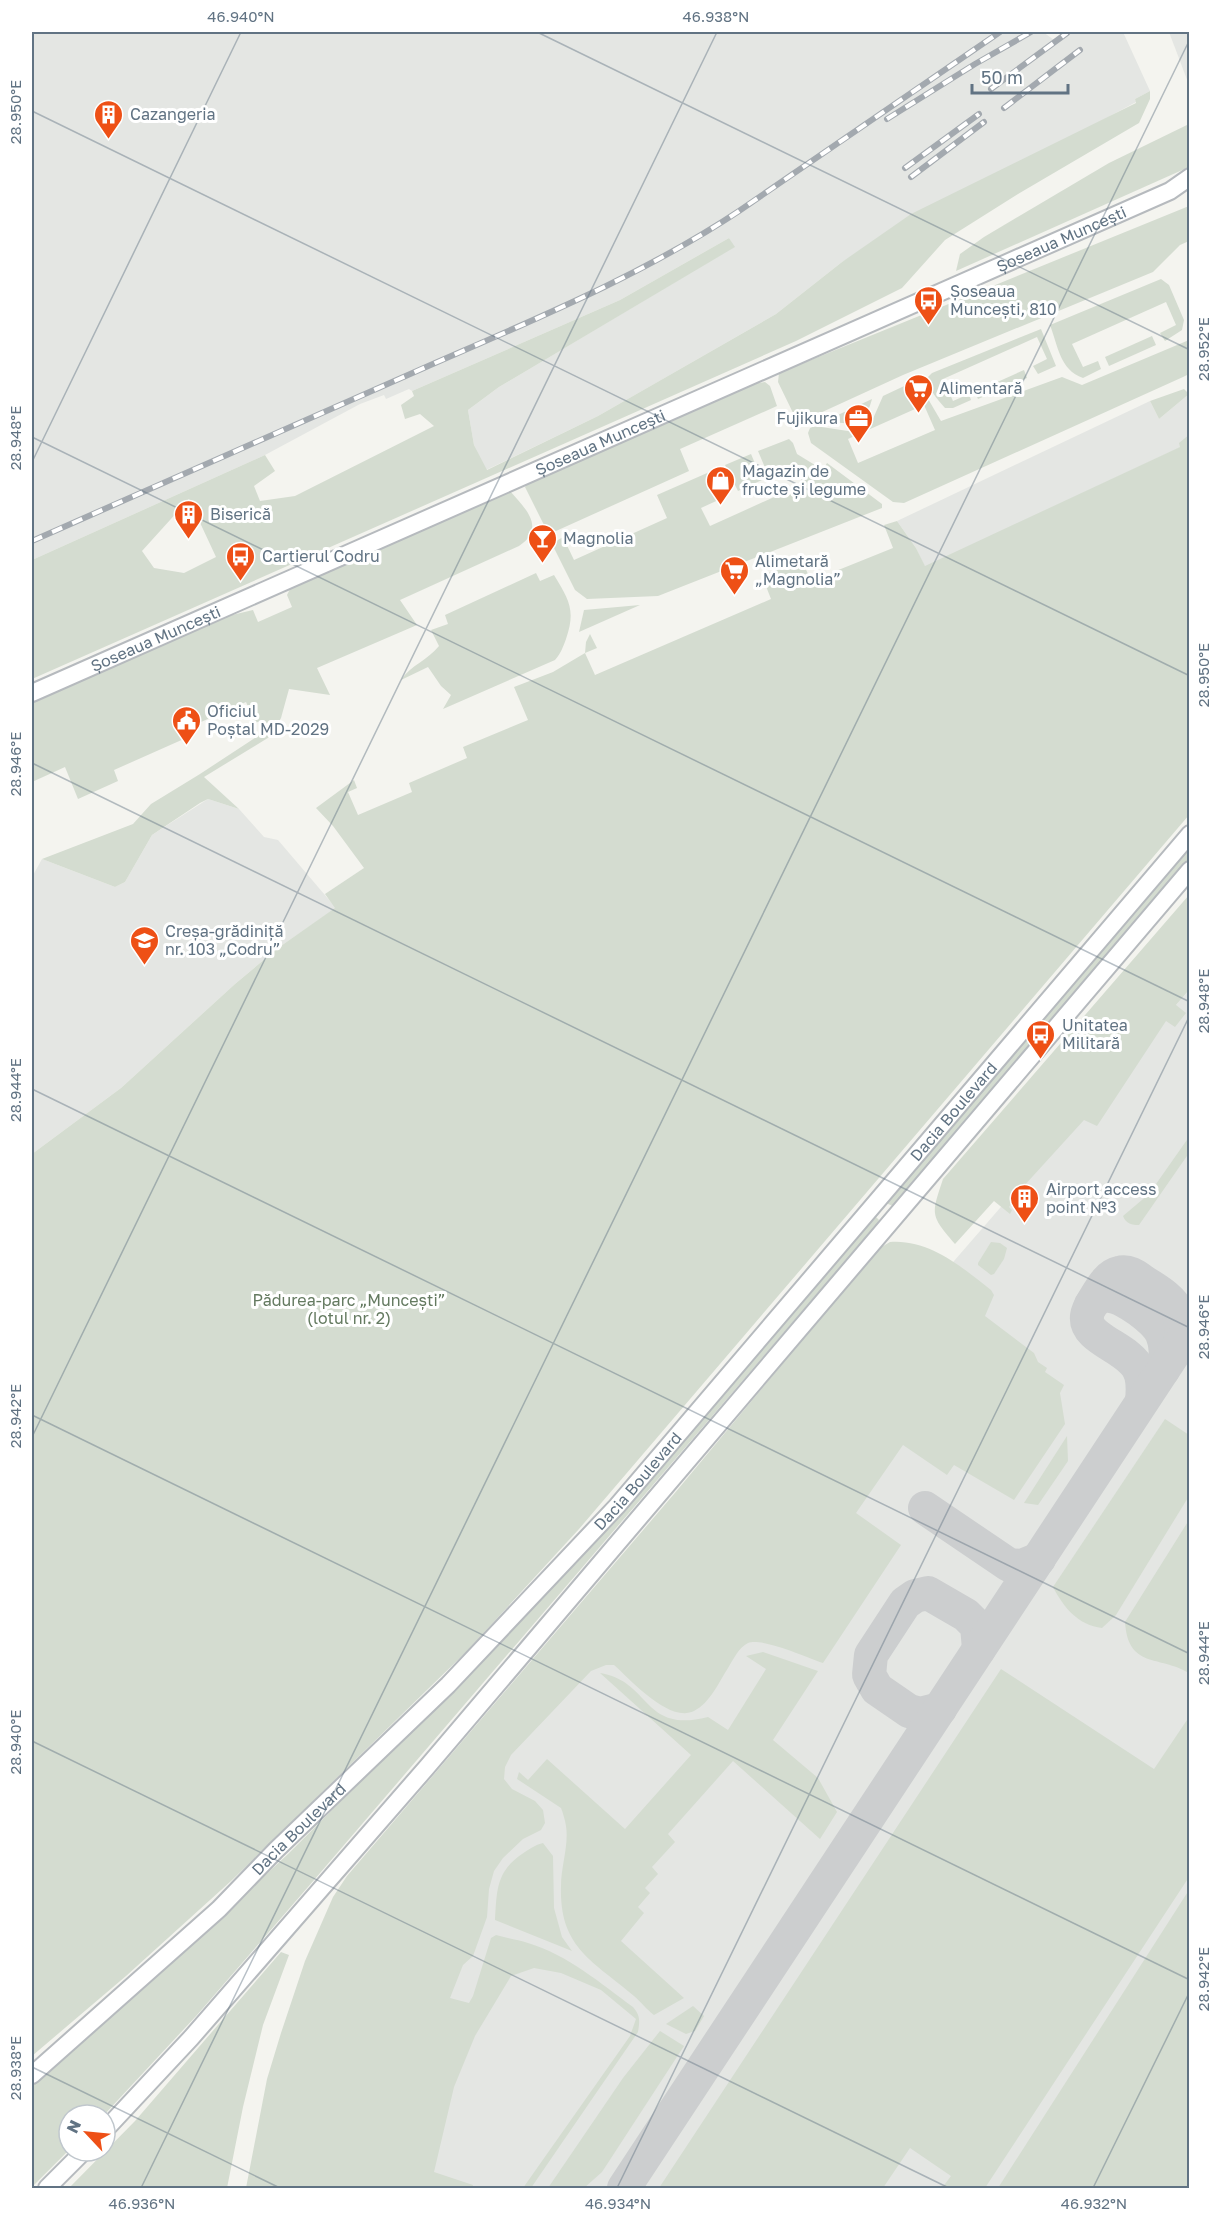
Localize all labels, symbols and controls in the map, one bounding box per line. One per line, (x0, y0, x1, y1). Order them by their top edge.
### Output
text: 46.940°N (207, 7, 275, 25)
text: 46.938°N (683, 7, 749, 25)
scale bar (972, 57, 1068, 95)
text: 50 m (981, 66, 1023, 88)
text: 28.950°E (6, 80, 24, 144)
building icon: Cazangeria (93, 98, 125, 140)
place label: Cazangeria (130, 104, 216, 124)
street label: Șoseaua Muncești (993, 202, 1129, 276)
place label: Șoseaua Muncești, 810 (950, 281, 1057, 319)
bus stop icon: Șoseaua Muncești, 810 (913, 284, 945, 326)
text: 28.952°E (1194, 317, 1212, 381)
supermarket icon: Alimentară (902, 372, 934, 414)
place label: Alimentară (939, 378, 1023, 398)
office icon: Fujikura (843, 402, 875, 444)
street label: Șoseaua Muncești (532, 405, 668, 480)
text: 28.948°E (6, 406, 24, 470)
place label: Fujikura (776, 408, 838, 428)
place label: Magazin de fructe și legume (742, 461, 866, 499)
shop icon: Magazin de fructe și legume (705, 464, 737, 506)
building icon: Biserică (173, 498, 205, 540)
place label: Biserică (210, 504, 271, 524)
bar icon: Magnolia (526, 522, 558, 564)
place label: Magnolia (563, 528, 634, 548)
bus stop icon: Cartierul Codru (225, 540, 257, 582)
place label: Cartierul Codru (262, 546, 380, 566)
place label: Alimetară „Magnolia” (755, 551, 841, 589)
supermarket icon: Alimetară „Magnolia” (718, 554, 750, 596)
street label: Șoseaua Muncești (87, 601, 224, 676)
text: 28.950°E (1194, 643, 1212, 707)
place label: Oficiul Poștal MD-2029 (207, 701, 329, 739)
public building icon: Oficiul Poștal MD-2029 (170, 704, 202, 746)
text: 28.946°E (6, 732, 24, 796)
place label: Creșa-grădiniță nr. 103 „Codru” (165, 921, 284, 959)
school or university icon: Creșa-grădiniță nr. 103 „Codru” (128, 924, 160, 966)
text: 28.948°E (1194, 969, 1212, 1033)
place label: Unitatea Militară (1062, 1015, 1128, 1053)
bus stop icon: Unitatea Militară (1025, 1018, 1057, 1060)
text: 28.944°E (6, 1058, 24, 1122)
street label: Dacia Boulevard (906, 1058, 1001, 1165)
place label: Airport access point №3 (1046, 1179, 1156, 1217)
building icon: Airport access point №3 (1009, 1182, 1041, 1224)
park label: Pădurea-parc „Muncești” (lotul nr. 2) (252, 1290, 446, 1328)
text: 28.946°E (1194, 1295, 1212, 1359)
text: 28.942°E (6, 1384, 24, 1448)
street label: Dacia Boulevard (589, 1428, 686, 1534)
text: 28.944°E (1194, 1621, 1212, 1685)
text: 28.940°E (6, 1710, 24, 1774)
street label: Dacia Boulevard (247, 1779, 350, 1879)
text: 28.942°E (1194, 1947, 1212, 2011)
text: 28.938°E (6, 2036, 24, 2100)
north arrow (57, 2103, 117, 2163)
text: N (62, 2117, 85, 2136)
text: 46.936°N (109, 2194, 175, 2212)
text: 46.934°N (585, 2194, 651, 2212)
text: 46.932°N (1061, 2194, 1127, 2212)

